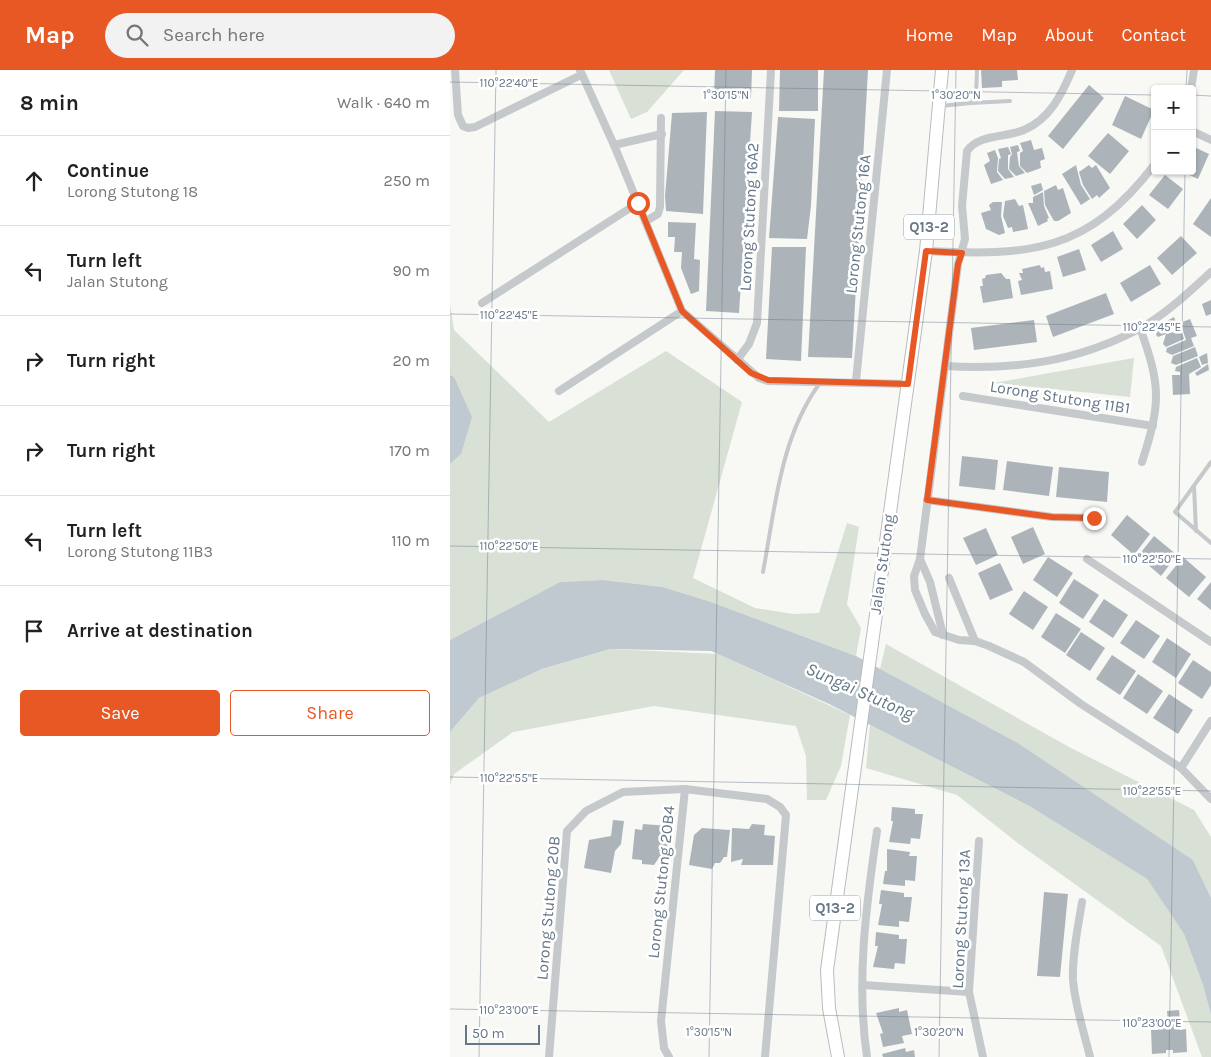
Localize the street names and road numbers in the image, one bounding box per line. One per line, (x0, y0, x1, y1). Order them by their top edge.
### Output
street label: Lorong Stutong 16A2 (736, 142, 762, 292)
street label: Lorong Stutong 16A (841, 154, 875, 294)
road number: Q13-2 (904, 214, 954, 240)
street label: Lorong Stutong 11B1 (989, 377, 1131, 417)
street label: Jalan Stutong (866, 513, 898, 615)
street label: Lorong Stutong 20B4 (644, 805, 678, 959)
street label: Lorong Stutong 20B (532, 835, 564, 981)
street label: Lorong Stutong 13A (948, 849, 974, 989)
road number: Q13-2 (810, 896, 860, 920)

